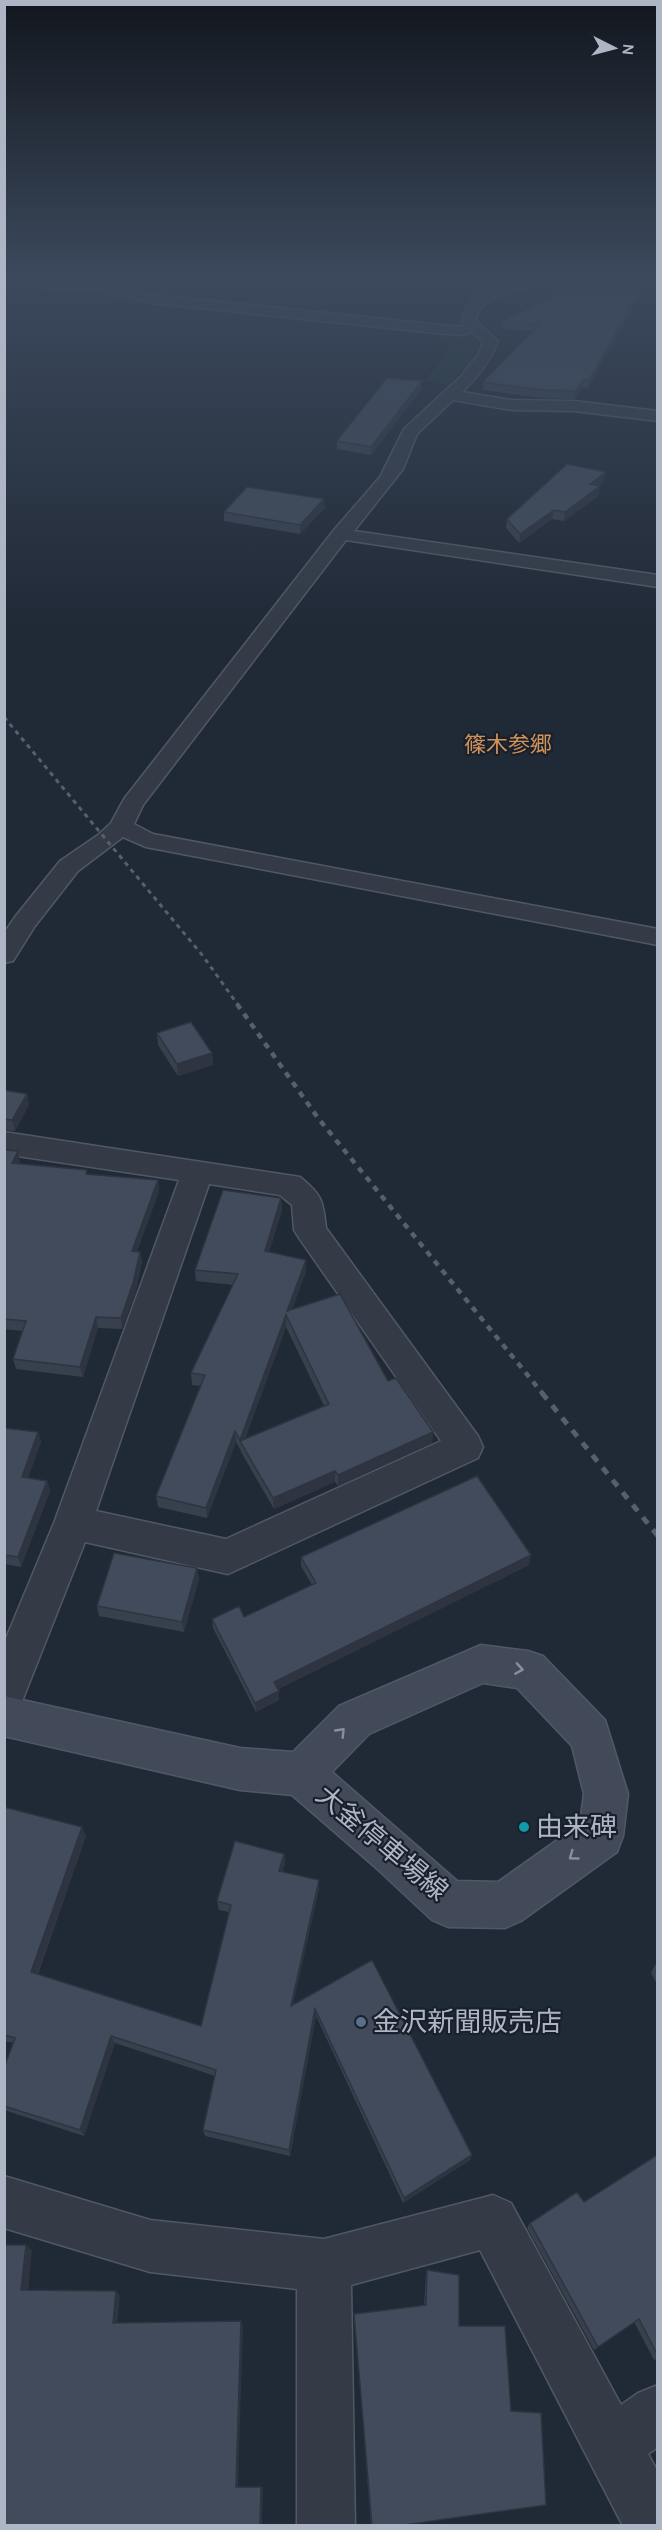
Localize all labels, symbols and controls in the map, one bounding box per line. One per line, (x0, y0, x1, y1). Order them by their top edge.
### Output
north arrow (584, 18, 644, 78)
text: N (618, 43, 638, 56)
district label: 篠木参郷 (464, 732, 552, 758)
one-way arrow (514, 1662, 524, 1675)
one-way arrow (334, 1729, 345, 1740)
street label: 大釜停車場線 (310, 1779, 454, 1907)
place label: 由来碑 (536, 1811, 617, 1843)
marker: 由来碑 (517, 1820, 531, 1834)
one-way arrow (568, 1849, 579, 1860)
place label: 金沢新聞販売店 (373, 2006, 562, 2038)
marker: 金沢新聞販売店 (354, 2015, 368, 2029)

